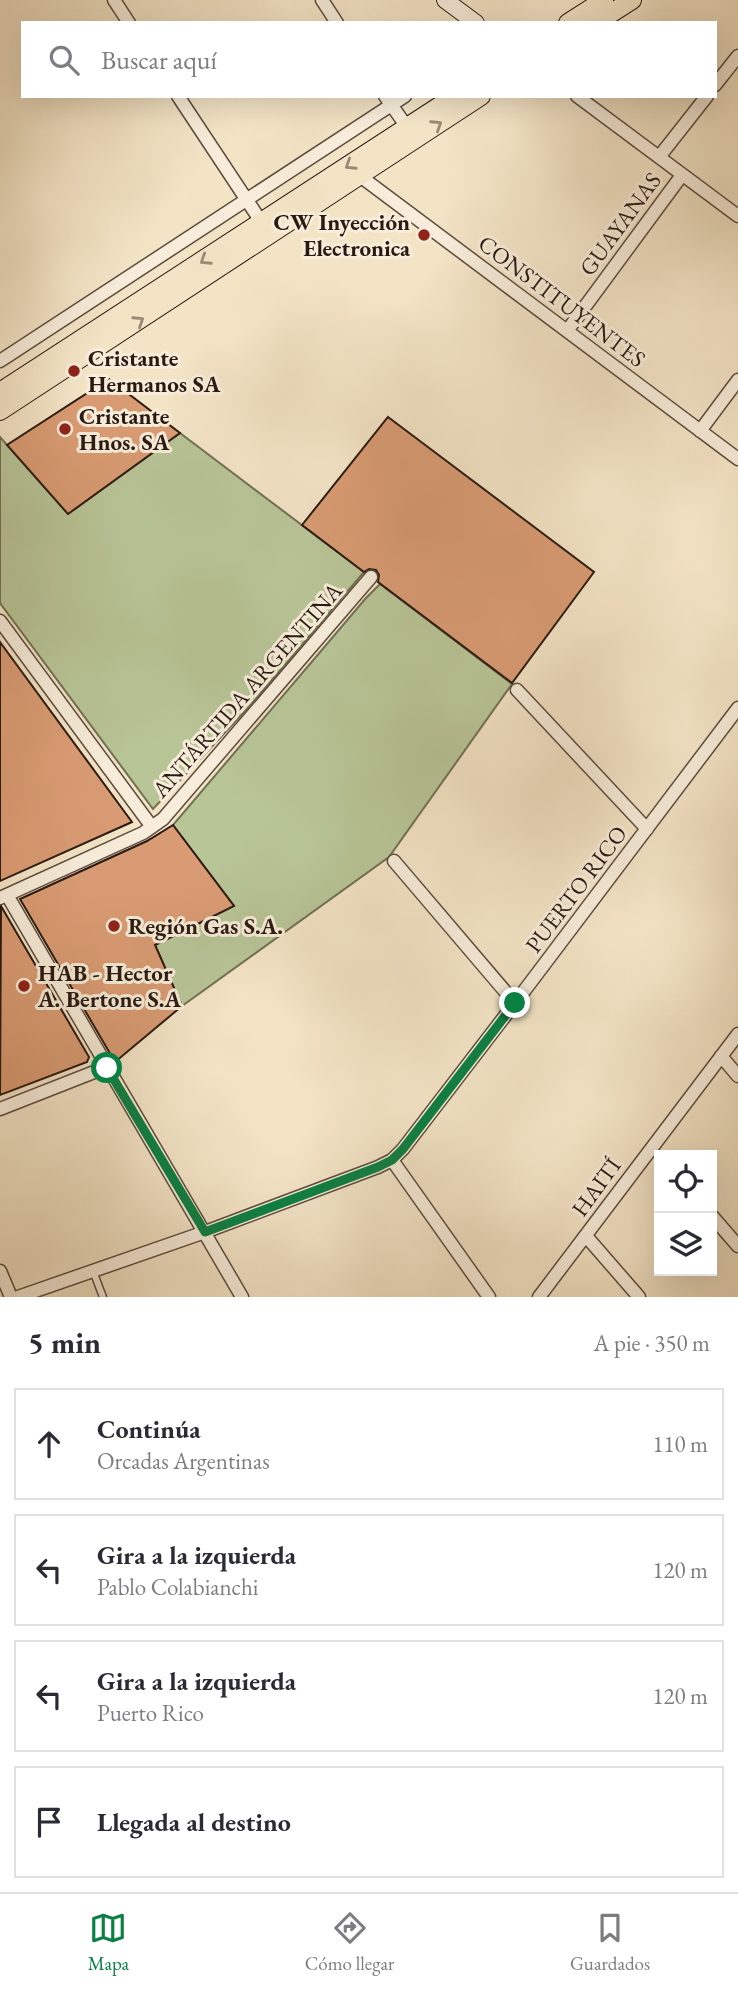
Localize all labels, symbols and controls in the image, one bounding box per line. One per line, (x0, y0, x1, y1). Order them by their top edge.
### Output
search box (21, 21, 717, 98)
icon: search (45, 41, 83, 79)
text: Buscar aquí (101, 43, 217, 77)
one-way arrow (430, 120, 443, 133)
one-way arrow (345, 157, 358, 169)
street label: GUAYANAS (572, 166, 668, 282)
place label: CW Inyección Electronica (274, 207, 411, 263)
marker: CW Inyección Electronica (416, 227, 432, 243)
street label: CONSTITUYENTES (472, 228, 652, 374)
one-way arrow (199, 251, 212, 264)
one-way arrow (132, 316, 145, 329)
place label: Cristante Hermanos SA (88, 343, 221, 399)
marker: Cristante Hermanos SA (66, 363, 82, 379)
place label: Cristante Hnos. SA (79, 401, 170, 457)
marker: Cristante Hnos. SA (57, 421, 73, 437)
street label: ANTÁRTIDA ARGENTINA (145, 575, 349, 805)
street label: PUERTO RICO (518, 819, 634, 959)
place label: Región Gas S.A. (128, 911, 283, 941)
marker: Región Gas S.A. (106, 918, 122, 934)
place label: HAB - Hector A. Bertone S.A (37, 958, 182, 1014)
marker: HAB - Hector A. Bertone S.A (16, 978, 32, 994)
route end (499, 987, 530, 1018)
route start (91, 1052, 122, 1083)
map controls (654, 1150, 717, 1276)
button: locate (654, 1150, 717, 1213)
street label: HAITÍ (565, 1152, 628, 1222)
button: layers (654, 1213, 717, 1276)
text: 5 min (28, 1323, 101, 1362)
text: A pie · 350 m (594, 1328, 710, 1358)
text: Continúa (97, 1412, 201, 1446)
icon: ahead (30, 1425, 68, 1463)
text: 110 m (652, 1429, 708, 1459)
text: Orcadas Argentinas (97, 1446, 270, 1476)
text: Gira a la izquierda (97, 1538, 296, 1572)
icon: left (30, 1551, 68, 1589)
text: 120 m (652, 1555, 708, 1585)
text: Pablo Colabianchi (97, 1572, 258, 1602)
text: Gira a la izquierda (97, 1664, 296, 1698)
icon: left (30, 1677, 68, 1715)
text: 120 m (652, 1681, 708, 1711)
text: Puerto Rico (97, 1698, 204, 1728)
icon: arrive (30, 1803, 68, 1841)
text: Llegada al destino (97, 1805, 291, 1839)
tab: Mapa (88, 1909, 129, 1976)
tab: Cómo llegar (305, 1909, 394, 1976)
tab: Guardados (570, 1909, 650, 1976)

